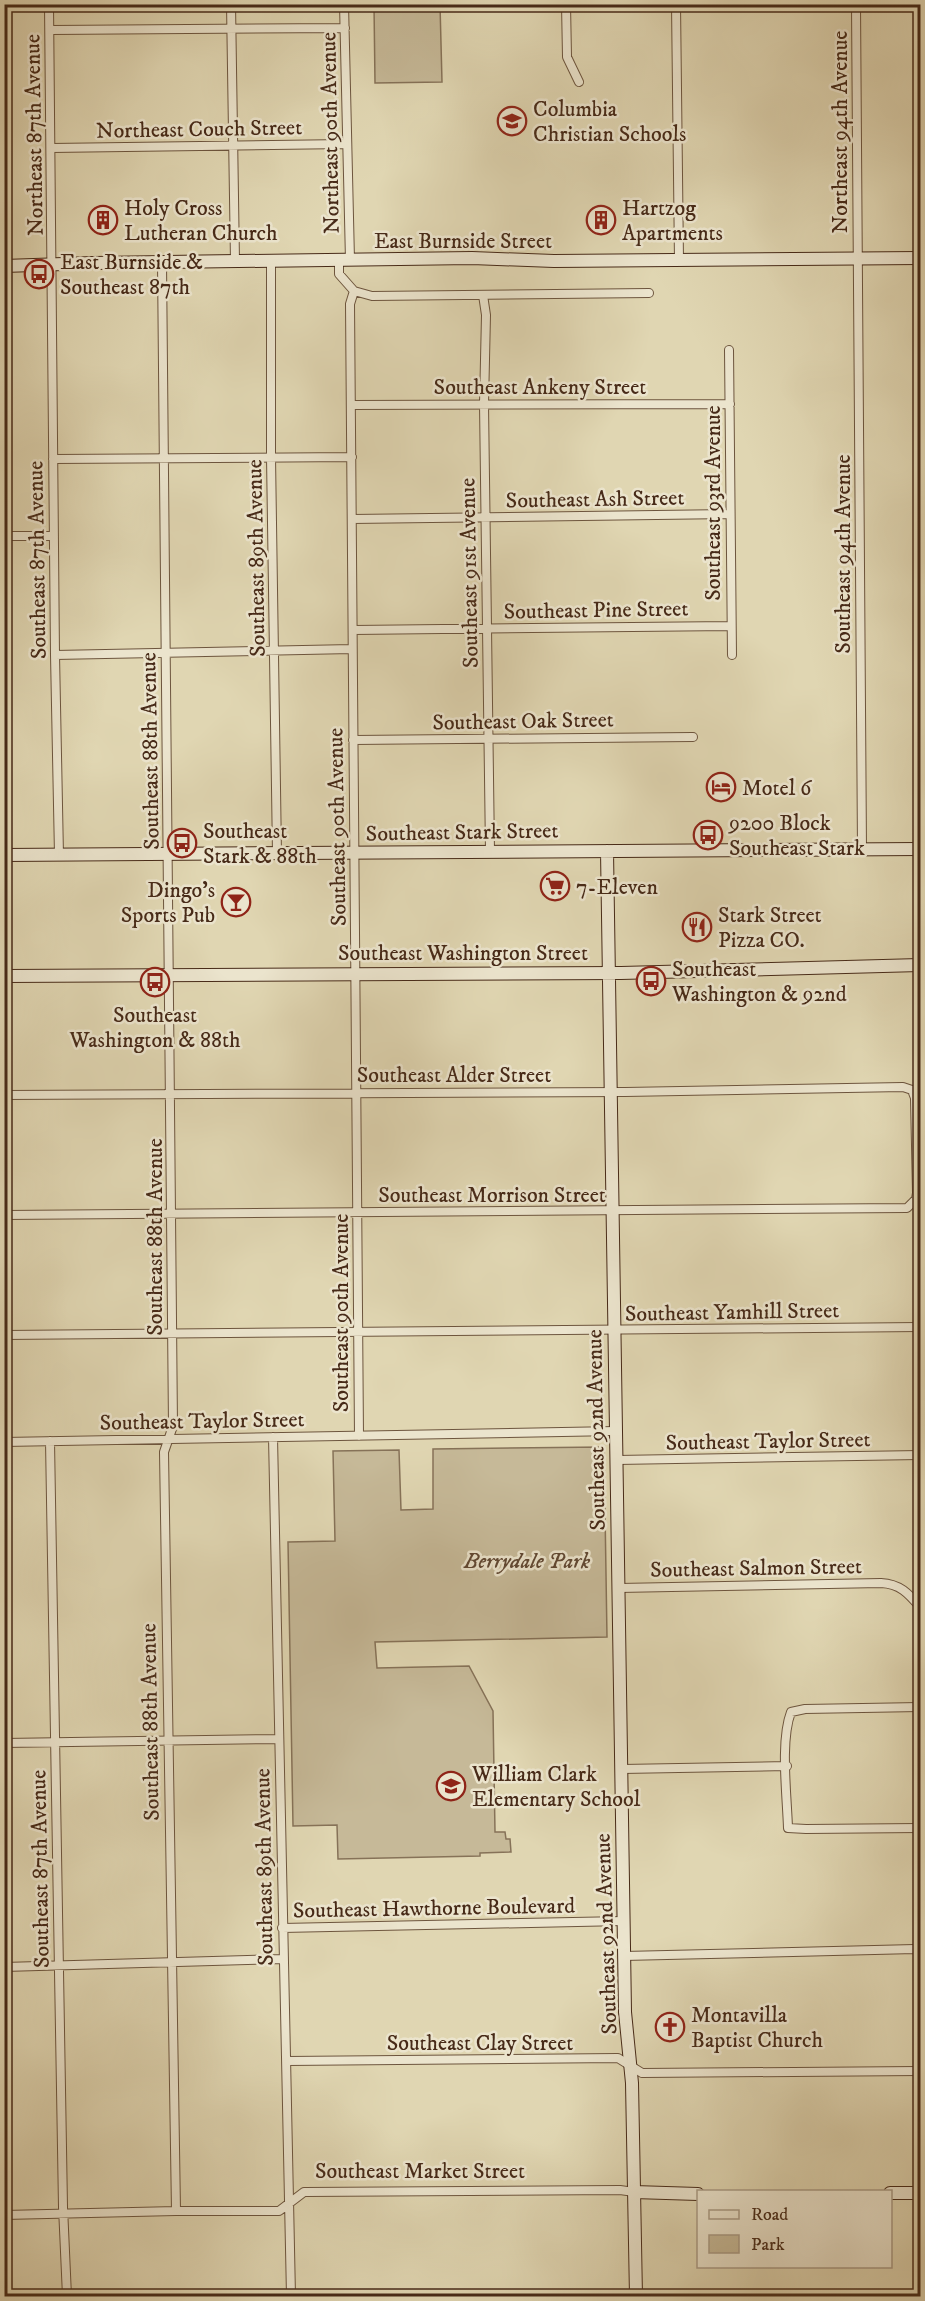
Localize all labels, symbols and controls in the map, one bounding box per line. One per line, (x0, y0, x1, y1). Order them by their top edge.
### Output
street label: Northeast 94th Avenue (827, 31, 854, 233)
street label: Northeast 90th Avenue (315, 32, 346, 234)
street label: Northeast 87th Avenue (19, 34, 50, 236)
place label: Columbia Christian Schools (533, 96, 686, 148)
school or university icon: Columbia Christian Schools (496, 105, 528, 137)
street label: Northeast Couch Street (96, 114, 302, 145)
place label: Holy Cross Lutheran Church (124, 195, 278, 247)
place label: Hartzog Apartments (622, 195, 723, 247)
building icon: Holy Cross Lutheran Church (87, 204, 119, 236)
building icon: Hartzog Apartments (585, 204, 617, 236)
street label: East Burnside Street (374, 228, 552, 255)
place label: East Burnside & Southeast 87th (60, 249, 203, 301)
bus stop icon: East Burnside & Southeast 87th (23, 258, 55, 290)
street label: Southeast Ankeny Street (434, 374, 646, 401)
street label: Southeast 93rd Avenue (700, 405, 727, 601)
street label: Southeast 94th Avenue (830, 454, 857, 654)
street label: Southeast 89th Avenue (241, 459, 272, 657)
street label: Southeast 87th Avenue (22, 461, 53, 659)
street label: Southeast 91st Avenue (454, 478, 485, 668)
street label: Southeast Ash Street (506, 484, 685, 515)
street label: Southeast Pine Street (503, 595, 689, 626)
street label: Southeast 88th Avenue (135, 652, 166, 850)
street label: Southeast Oak Street (432, 706, 614, 737)
street label: Southeast 90th Avenue (322, 728, 353, 926)
hotel icon: Motel 6 (705, 771, 737, 803)
place label: Motel 6 (742, 775, 813, 802)
place label: 9200 Block Southeast Stark (728, 810, 865, 862)
street label: Southeast Stark Street (366, 817, 559, 848)
place label: Southeast Stark & 88th (203, 818, 317, 870)
bus stop icon: 9200 Block Southeast Stark (692, 819, 724, 851)
bus stop icon: Southeast Stark & 88th (166, 827, 198, 859)
supermarket icon: 7-Eleven (539, 870, 571, 902)
place label: 7-Eleven (576, 874, 658, 901)
place label: Dingo's Sports Pub (121, 877, 215, 929)
bar icon: Dingo's Sports Pub (220, 886, 252, 918)
place label: Stark Street Pizza CO. (718, 902, 822, 954)
restaurant icon: Stark Street Pizza CO. (681, 911, 713, 943)
street label: Southeast Washington Street (338, 940, 588, 967)
place label: Southeast Washington & 92nd (671, 956, 847, 1008)
bus stop icon: Southeast Washington & 92nd (635, 965, 667, 997)
bus stop icon: Southeast Washington & 88th (139, 966, 171, 998)
place label: Southeast Washington & 88th (68, 1002, 241, 1054)
street label: Southeast Alder Street (357, 1062, 551, 1089)
street label: Southeast 88th Avenue (142, 1138, 169, 1336)
street label: Southeast Morrison Street (378, 1182, 606, 1209)
street label: Southeast 90th Avenue (328, 1214, 355, 1412)
street label: Southeast Yamhill Street (625, 1297, 839, 1328)
street label: Southeast 92nd Avenue (581, 1329, 612, 1531)
street label: Southeast Taylor Street (99, 1406, 305, 1437)
street label: Southeast Taylor Street (665, 1426, 871, 1457)
park label: Berrydale Park (463, 1548, 591, 1575)
street label: Southeast Salmon Street (650, 1553, 862, 1584)
street label: Southeast 88th Avenue (135, 1623, 166, 1821)
place label: William Clark Elementary School (471, 1761, 641, 1813)
street label: Southeast 89th Avenue (249, 1768, 280, 1966)
street label: Southeast 87th Avenue (25, 1770, 56, 1968)
school or university icon: William Clark Elementary School (435, 1770, 467, 1802)
street label: Southeast 92nd Avenue (589, 1833, 624, 2035)
street label: Southeast Hawthorne Boulevard (293, 1893, 575, 1924)
place label: Montavilla Baptist Church (691, 2002, 823, 2054)
church icon: Montavilla Baptist Church (654, 2011, 686, 2043)
street label: Southeast Clay Street (387, 2030, 573, 2057)
street label: Southeast Market Street (315, 2158, 525, 2185)
legend (697, 2190, 892, 2268)
text: Road (751, 2204, 788, 2226)
text: Park (751, 2234, 785, 2256)

